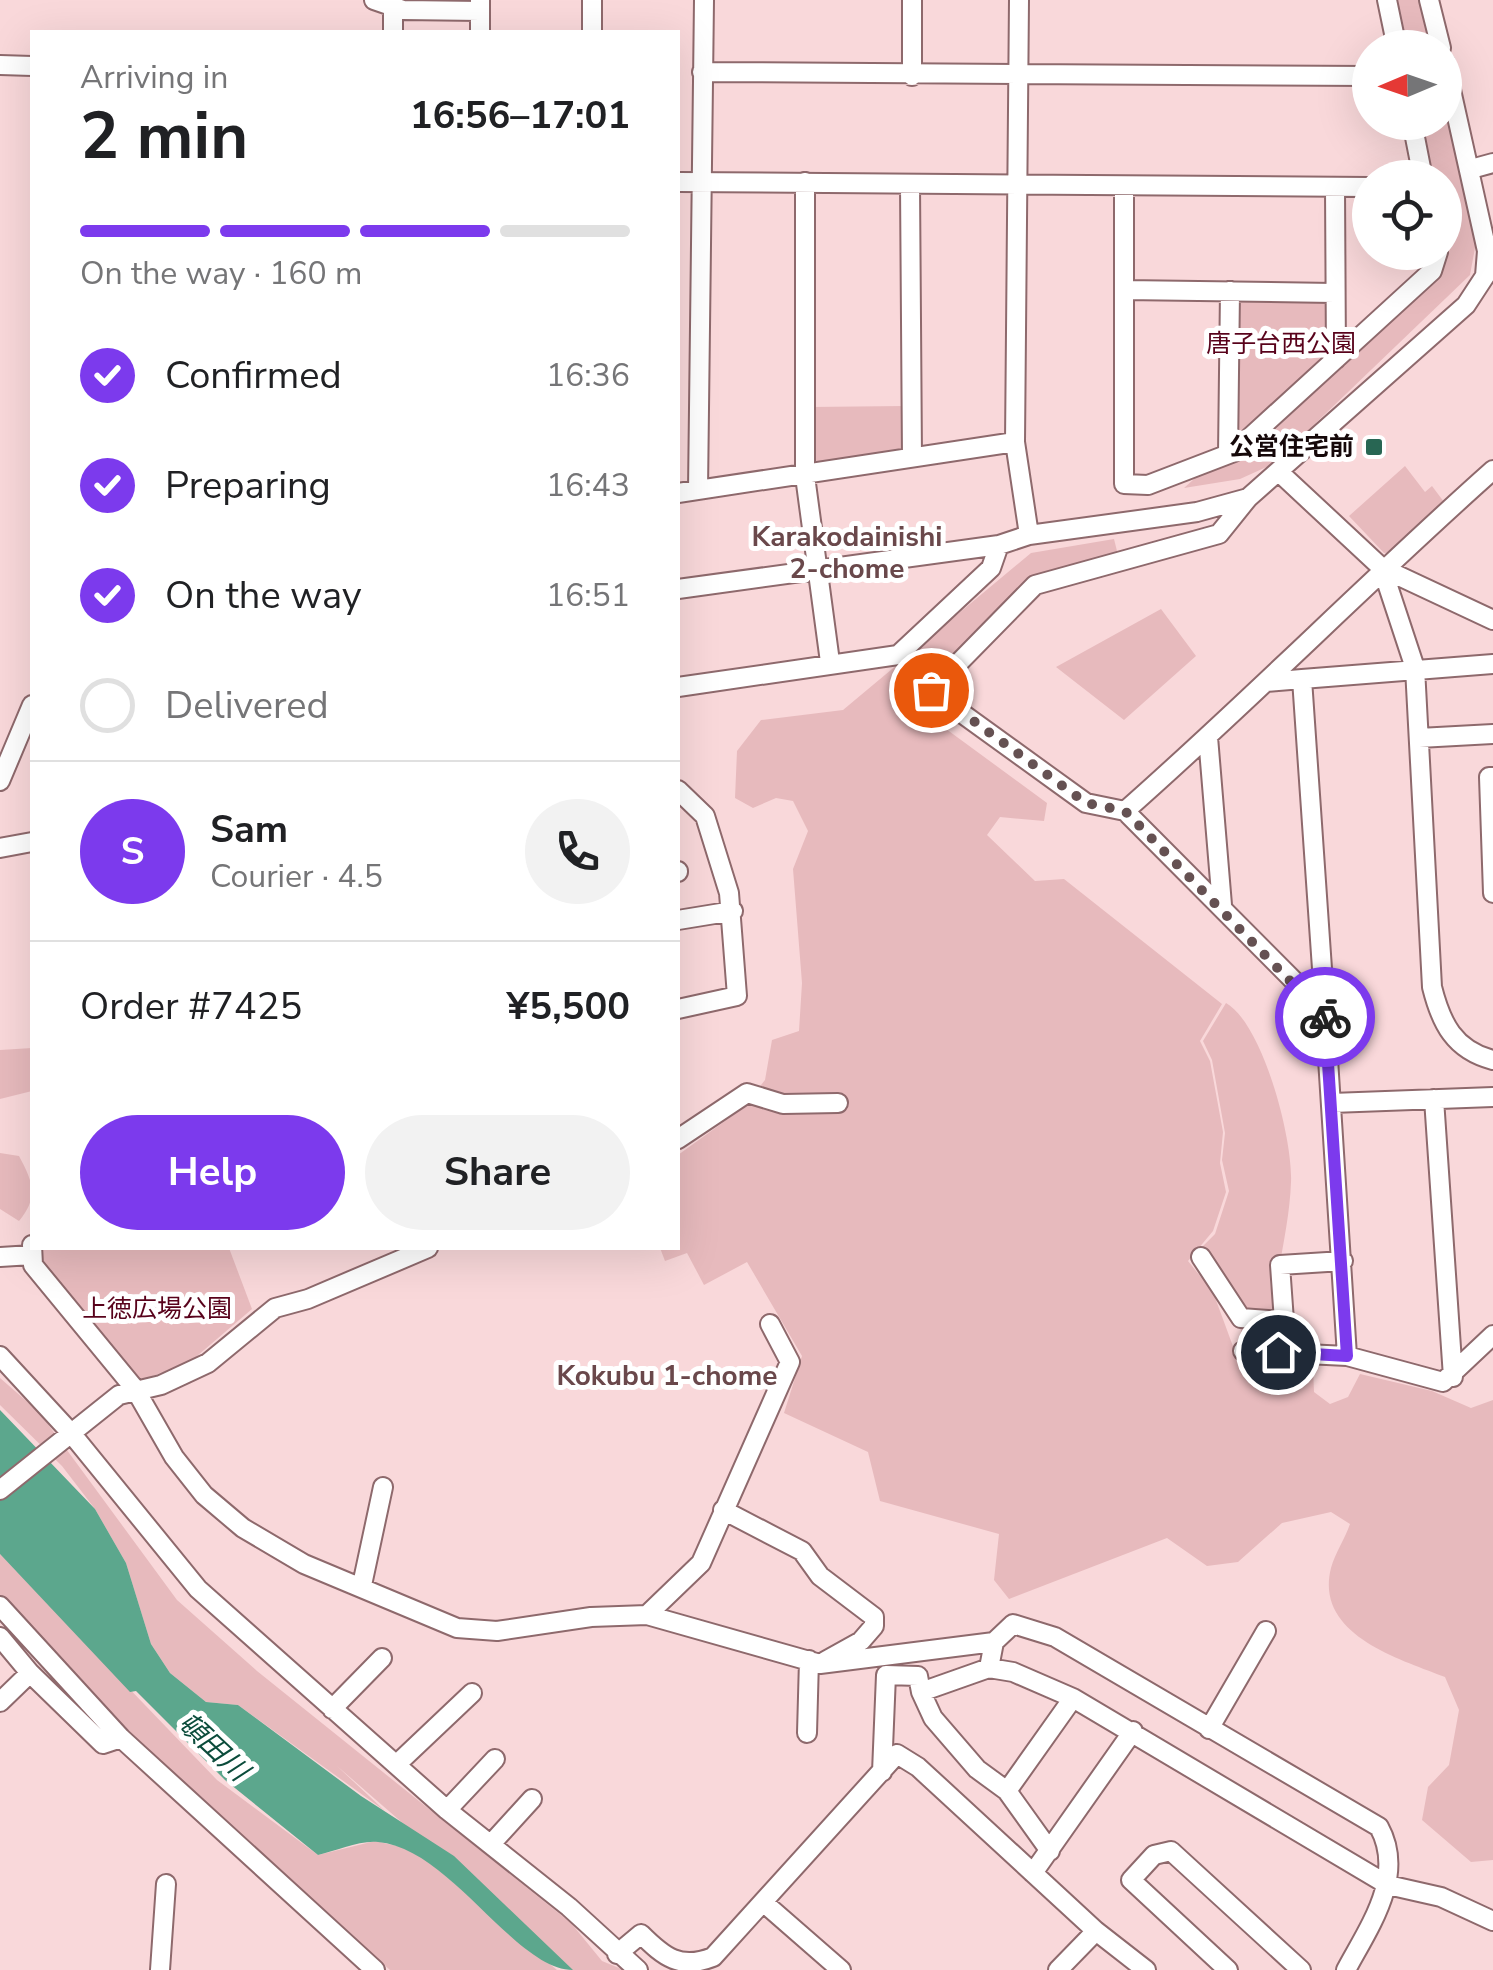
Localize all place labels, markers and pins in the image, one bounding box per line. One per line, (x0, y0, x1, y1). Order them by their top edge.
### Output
place label: 公営住宅前 (1229, 430, 1354, 464)
marker: 公営住宅前 (1363, 436, 1385, 458)
pin (889, 648, 974, 733)
pin (1236, 1310, 1321, 1395)

